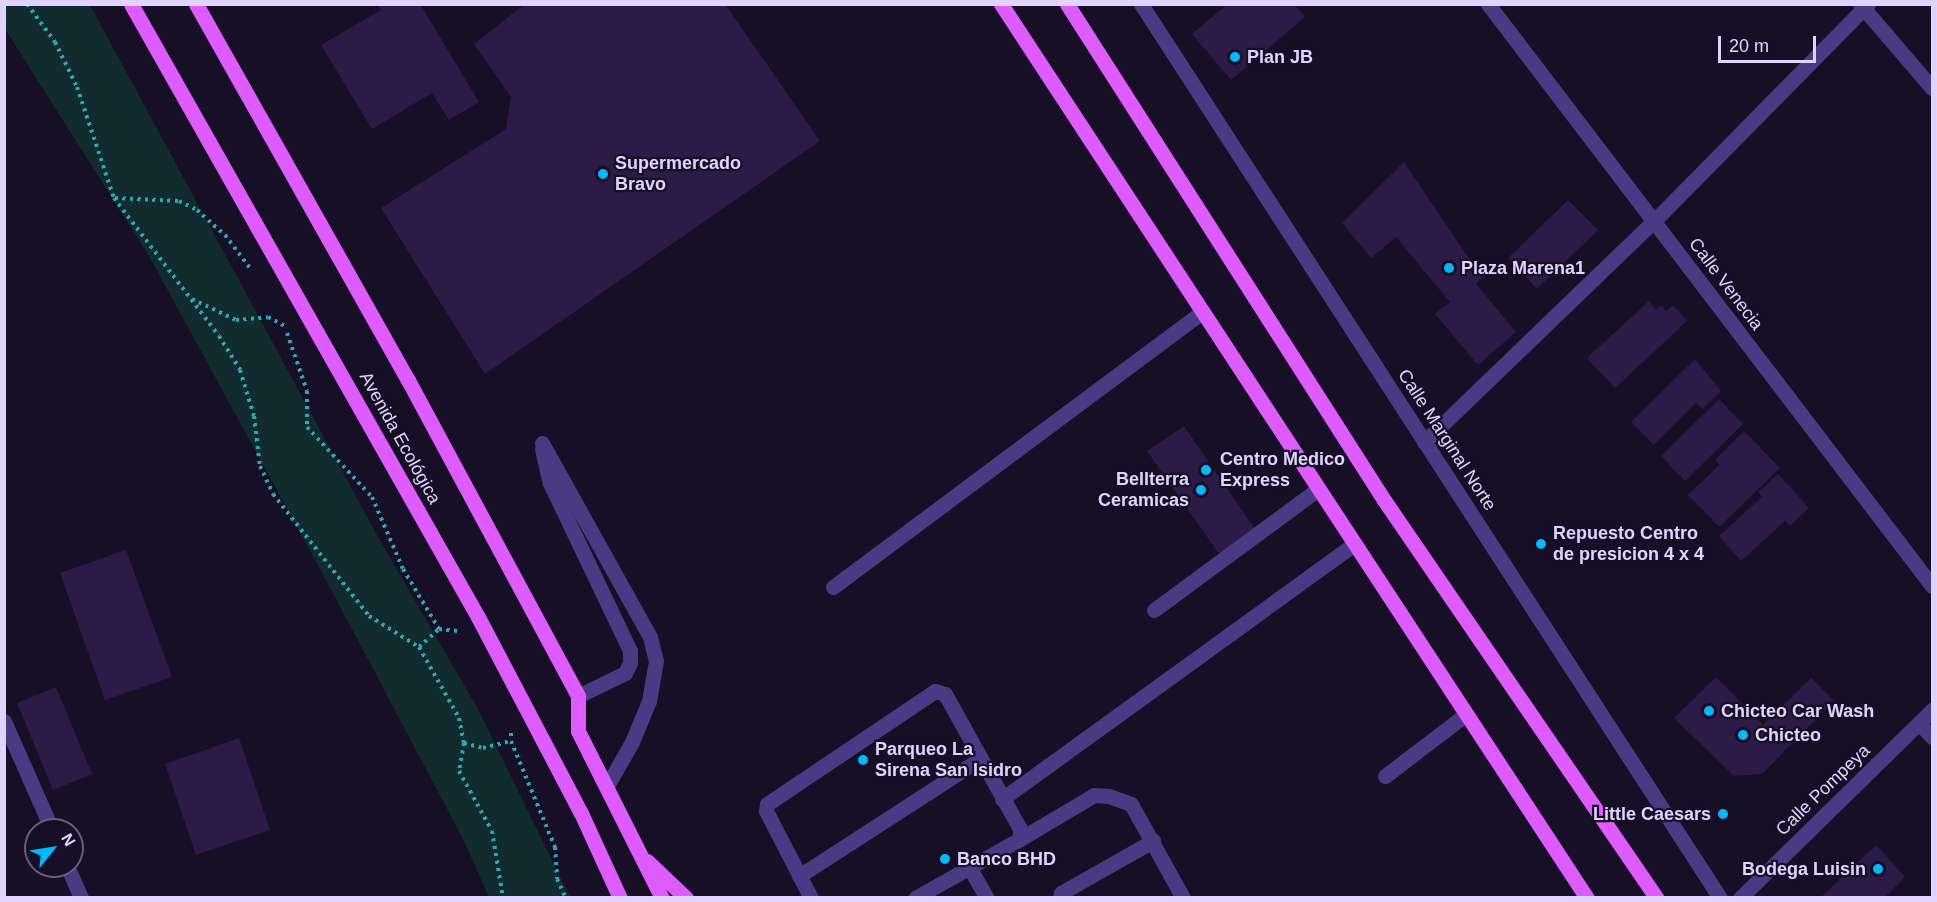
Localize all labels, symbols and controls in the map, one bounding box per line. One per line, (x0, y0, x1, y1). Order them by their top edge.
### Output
scale bar (1721, 24, 1818, 62)
text: 20 m (1729, 36, 1769, 56)
place label: Plan JB (1247, 46, 1313, 68)
marker: Plan JB (1228, 50, 1242, 64)
place label: Supermercado Bravo (615, 153, 741, 195)
marker: Supermercado Bravo (596, 167, 610, 181)
street label: Calle Venecia (1684, 234, 1768, 334)
place label: Plaza Marena1 (1461, 257, 1585, 279)
marker: Plaza Marena1 (1442, 261, 1456, 275)
street label: Calle Marginal Norte (1393, 365, 1501, 515)
street label: Avenida Ecológica (355, 368, 445, 508)
place label: Centro Medico Express (1220, 449, 1345, 492)
marker: Centro Medico Express (1197, 461, 1215, 479)
place label: Bellterra Ceramicas (1098, 469, 1189, 512)
marker: Bellterra Ceramicas (1194, 483, 1208, 497)
place label: Repuesto Centro de presicion 4 x 4 (1553, 523, 1704, 566)
marker: Repuesto Centro de presicion 4 x 4 (1534, 537, 1548, 551)
place label: Chicteo Car Wash (1721, 700, 1874, 722)
marker: Chicteo Car Wash (1702, 704, 1716, 718)
place label: Chicteo (1755, 724, 1821, 746)
marker: Chicteo (1736, 728, 1750, 742)
place label: Parqueo La Sirena San Isidro (875, 739, 1022, 782)
street label: Calle Pompeya (1772, 740, 1874, 840)
marker: Parqueo La Sirena San Isidro (856, 753, 870, 767)
place label: Little Caesars (1593, 803, 1711, 825)
marker: Little Caesars (1716, 807, 1730, 821)
north arrow (24, 818, 84, 878)
text: N (58, 830, 79, 849)
place label: Banco BHD (957, 848, 1056, 870)
marker: Banco BHD (938, 852, 952, 866)
place label: Bodega Luisin (1742, 858, 1866, 880)
marker: Bodega Luisin (1871, 862, 1885, 876)

